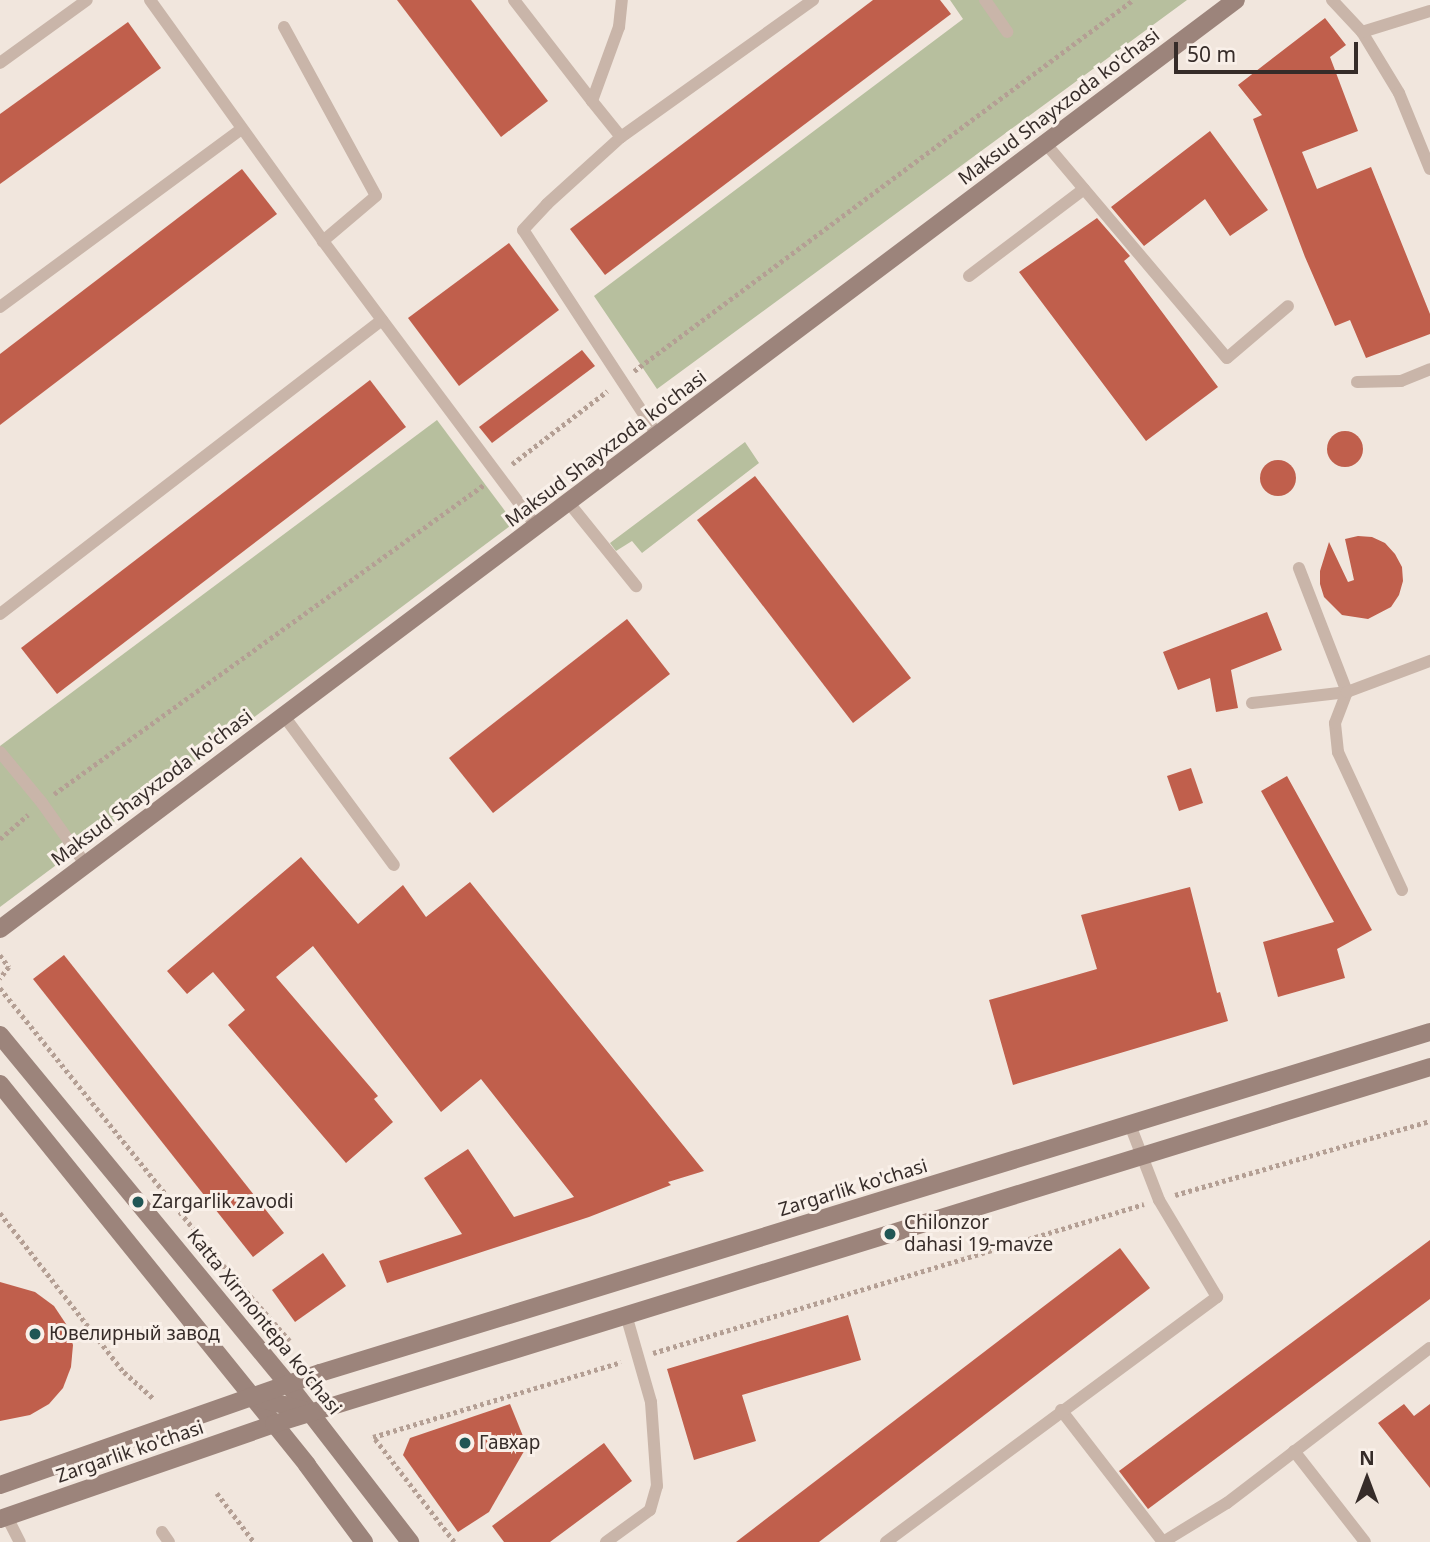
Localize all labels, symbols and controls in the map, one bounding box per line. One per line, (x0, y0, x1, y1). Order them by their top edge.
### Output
street label: Maksud Shayxzoda ko'chasi (954, 24, 1164, 190)
scale bar (1178, 28, 1362, 72)
text: 50 m (1187, 40, 1236, 68)
street label: Maksud Shayxzoda ko'chasi (501, 366, 711, 532)
street label: Maksud Shayxzoda ko'chasi (47, 705, 257, 871)
street label: Zargarlik ko'chasi (776, 1155, 930, 1221)
place label: Zargarlik zavodi (152, 1191, 294, 1213)
marker: Zargarlik zavodi (130, 1194, 146, 1210)
place label: Chilonzor dahasi 19-mavze (904, 1212, 1053, 1256)
street label: Katta Xirmontepa koʻchasi (182, 1225, 346, 1419)
marker: Chilonzor dahasi 19-mavze (882, 1226, 898, 1242)
place label: Ювелирный завод (49, 1323, 220, 1345)
marker: Ювелирный завод (27, 1326, 43, 1342)
street label: Zargarlik ko'chasi (53, 1416, 207, 1488)
place label: Гавхар (479, 1432, 540, 1454)
marker: Гавхар (457, 1435, 473, 1451)
north arrow (1332, 1444, 1402, 1514)
text: N (1359, 1445, 1375, 1471)

